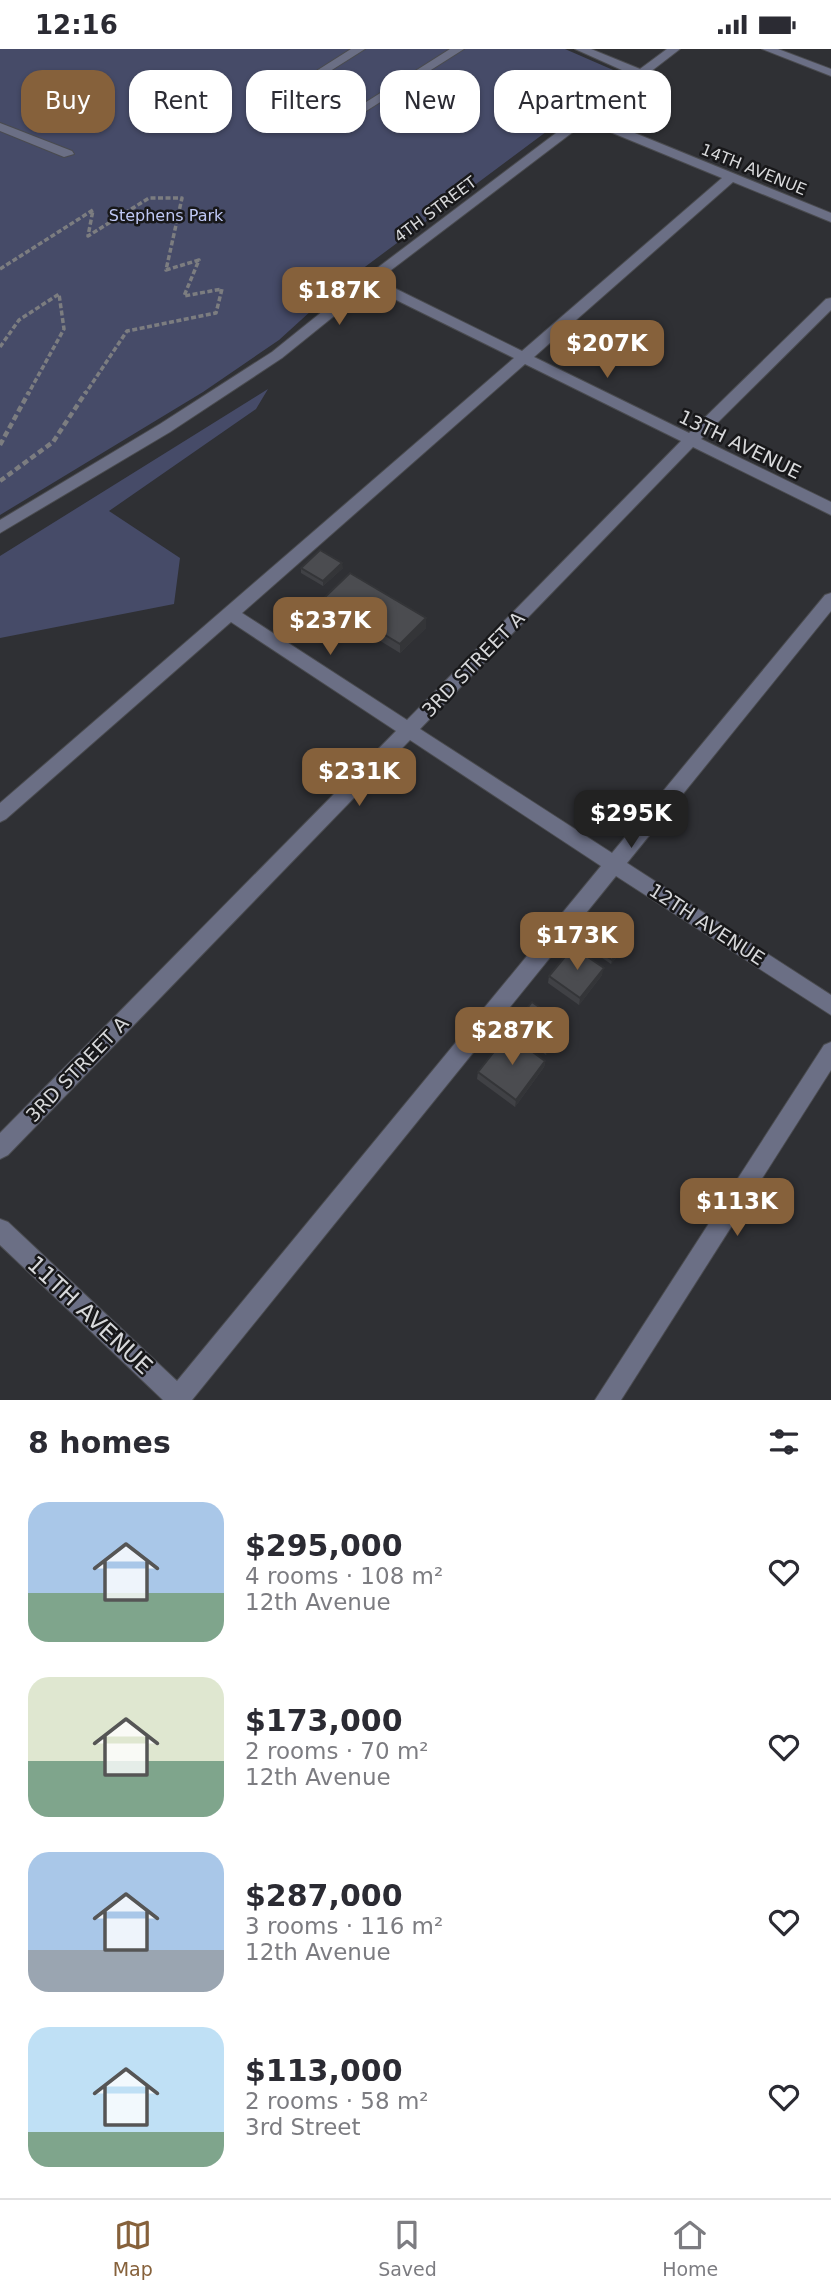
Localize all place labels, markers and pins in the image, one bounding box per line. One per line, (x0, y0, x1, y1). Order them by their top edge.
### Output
pin: $187K (290, 267, 388, 327)
pin: $207K (558, 321, 656, 380)
pin: $237K (281, 597, 379, 657)
pin: $231K (310, 749, 408, 808)
pin: $295K (582, 791, 680, 850)
pin: $173K (528, 913, 626, 972)
pin: $287K (463, 1007, 561, 1067)
pin: $113K (688, 1179, 786, 1238)

